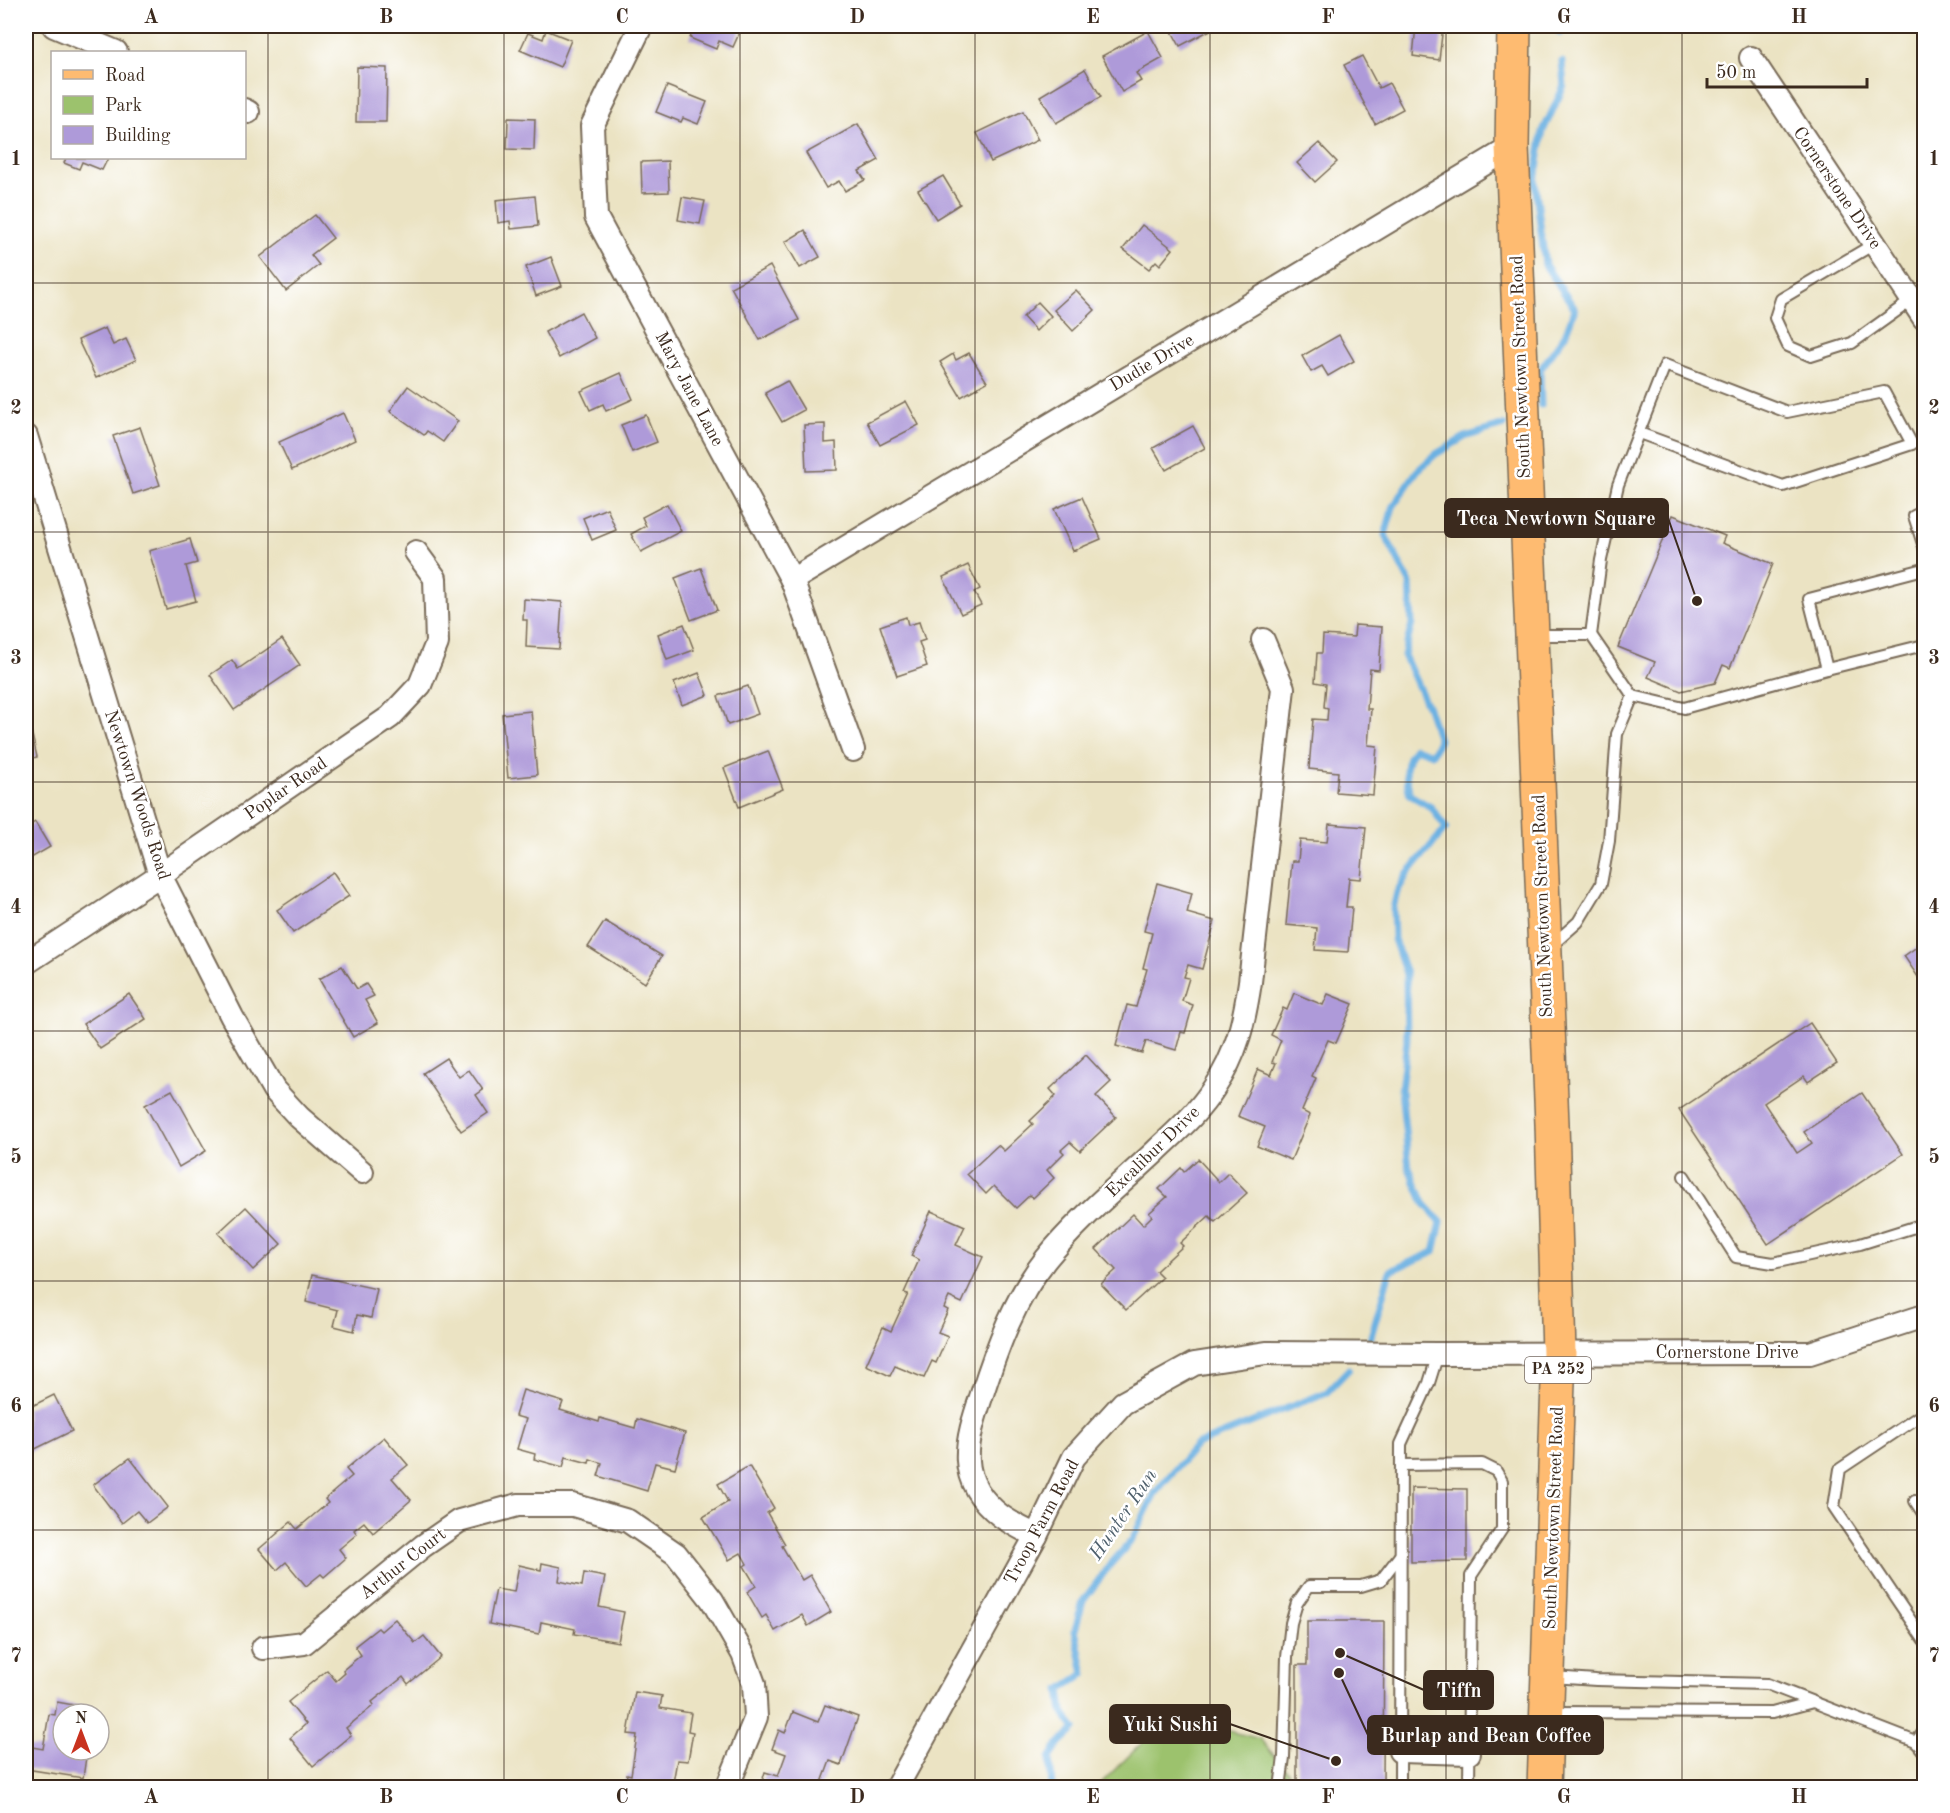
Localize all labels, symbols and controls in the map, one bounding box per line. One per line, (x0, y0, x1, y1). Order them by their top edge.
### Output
text: A (143, 8, 159, 28)
text: B (379, 8, 393, 28)
text: C (615, 8, 629, 28)
text: D (849, 8, 865, 28)
text: E (1086, 8, 1100, 28)
text: F (1321, 8, 1335, 28)
text: G (1557, 8, 1571, 28)
text: H (1791, 8, 1807, 28)
legend (51, 51, 246, 159)
scale bar (1707, 51, 1868, 89)
text: 50 m (1716, 64, 1756, 82)
text: Road (105, 67, 145, 85)
text: Park (105, 97, 142, 115)
street label: Cornerstone Drive (1790, 124, 1884, 252)
text: Building (105, 127, 171, 145)
text: 1 (10, 150, 22, 170)
text: 1 (1928, 150, 1940, 170)
street label: South Newtown Street Road (1508, 255, 1534, 479)
street label: Mary Jane Lane (651, 329, 727, 449)
street label: Dudie Drive (1107, 331, 1197, 395)
text: 2 (10, 399, 22, 419)
text: 2 (1928, 399, 1940, 419)
callout: Teca Newtown Square (1445, 499, 1668, 537)
text: Teca Newtown Square (1456, 510, 1656, 530)
text: 3 (10, 649, 22, 669)
text: 3 (1928, 649, 1940, 669)
street label: Newtown Woods Road (101, 708, 173, 882)
street label: Poplar Road (242, 754, 330, 824)
street label: South Newtown Street Road (1530, 794, 1556, 1018)
text: 4 (10, 898, 22, 918)
text: 4 (1928, 898, 1940, 918)
street label: Excalibur Drive (1103, 1103, 1203, 1201)
text: 5 (10, 1147, 22, 1168)
text: 5 (1928, 1147, 1940, 1168)
street label: Cornerstone Drive (1655, 1344, 1799, 1362)
road number: PA 252 (1525, 1357, 1591, 1383)
text: 6 (10, 1397, 22, 1417)
text: 6 (1928, 1397, 1940, 1417)
street label: South Newtown Street Road (1541, 1406, 1567, 1630)
street label: Troop Farm Road (1001, 1456, 1083, 1588)
water label: Hunter Run (1086, 1466, 1162, 1565)
street label: Arthur Court (357, 1525, 449, 1603)
text: 7 (10, 1647, 22, 1667)
text: 7 (1928, 1647, 1940, 1667)
callout: Tiffn (1424, 1671, 1493, 1709)
text: Tiffn (1436, 1682, 1482, 1702)
north arrow (51, 1702, 111, 1762)
callout: Yuki Sushi (1110, 1705, 1230, 1743)
text: N (75, 1711, 88, 1727)
text: Yuki Sushi (1122, 1716, 1218, 1736)
callout: Burlap and Bean Coffee (1368, 1716, 1603, 1754)
text: Burlap and Bean Coffee (1381, 1727, 1592, 1747)
text: A (143, 1788, 159, 1808)
text: B (379, 1788, 393, 1808)
text: C (615, 1788, 629, 1808)
text: D (849, 1788, 865, 1808)
text: E (1086, 1788, 1100, 1808)
text: F (1321, 1788, 1335, 1808)
text: G (1557, 1788, 1571, 1808)
text: H (1791, 1788, 1807, 1808)

